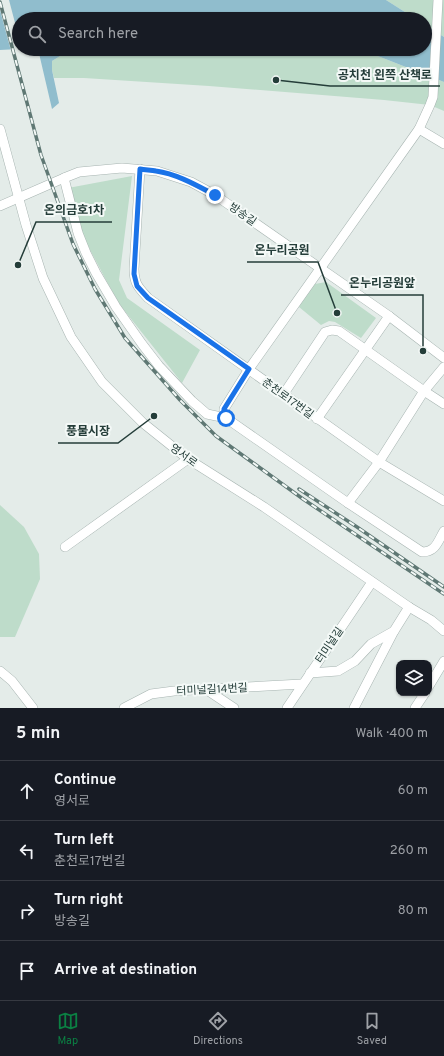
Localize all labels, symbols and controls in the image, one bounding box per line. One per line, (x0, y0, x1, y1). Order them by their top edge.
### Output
search box (12, 12, 432, 56)
icon: search (26, 23, 48, 45)
text: Search here (58, 25, 138, 44)
callout: 공치천 왼쪽 산책로 (330, 62, 440, 86)
text: 공치천 왼쪽 산책로 (338, 68, 432, 84)
route end (206, 186, 224, 204)
callout: 온의금호1차 (36, 198, 112, 222)
street label: 방송길 (226, 200, 259, 229)
text: 온의금호1차 (44, 203, 104, 219)
callout: 온누리공원 (247, 238, 318, 262)
text: 온누리공원 (254, 243, 310, 259)
callout: 온누리공원앞 (341, 271, 423, 295)
text: 온누리공원앞 (349, 276, 415, 292)
street label: 춘천로17번길 (259, 375, 316, 422)
route start (217, 409, 235, 427)
callout: 풍물시장 (58, 419, 118, 443)
text: 풍물시장 (66, 424, 110, 440)
street label: 영서로 (167, 441, 200, 470)
street label: 터미널길 (313, 625, 347, 666)
map controls (396, 660, 432, 696)
button: layers (396, 660, 432, 696)
street label: 터미널길14번길 (176, 681, 248, 699)
text: 5 min (16, 723, 60, 745)
text: Walk · 400 m (355, 726, 428, 742)
text: Continue (54, 771, 116, 790)
icon: ahead (16, 780, 38, 802)
text: 60 m (398, 783, 428, 799)
text: 영서로 (54, 794, 90, 810)
text: Turn left (54, 831, 114, 850)
icon: left (16, 840, 38, 862)
text: 260 m (390, 843, 428, 859)
text: 춘천로17번길 (54, 854, 125, 870)
text: Turn right (54, 891, 123, 910)
icon: right (16, 900, 38, 922)
text: 80 m (398, 903, 428, 919)
text: 방송길 (54, 914, 90, 930)
icon: arrive (16, 960, 38, 982)
text: Arrive at destination (54, 961, 197, 980)
tab: Map (57, 1010, 79, 1048)
tab: Directions (193, 1010, 243, 1048)
tab: Saved (357, 1010, 387, 1048)

